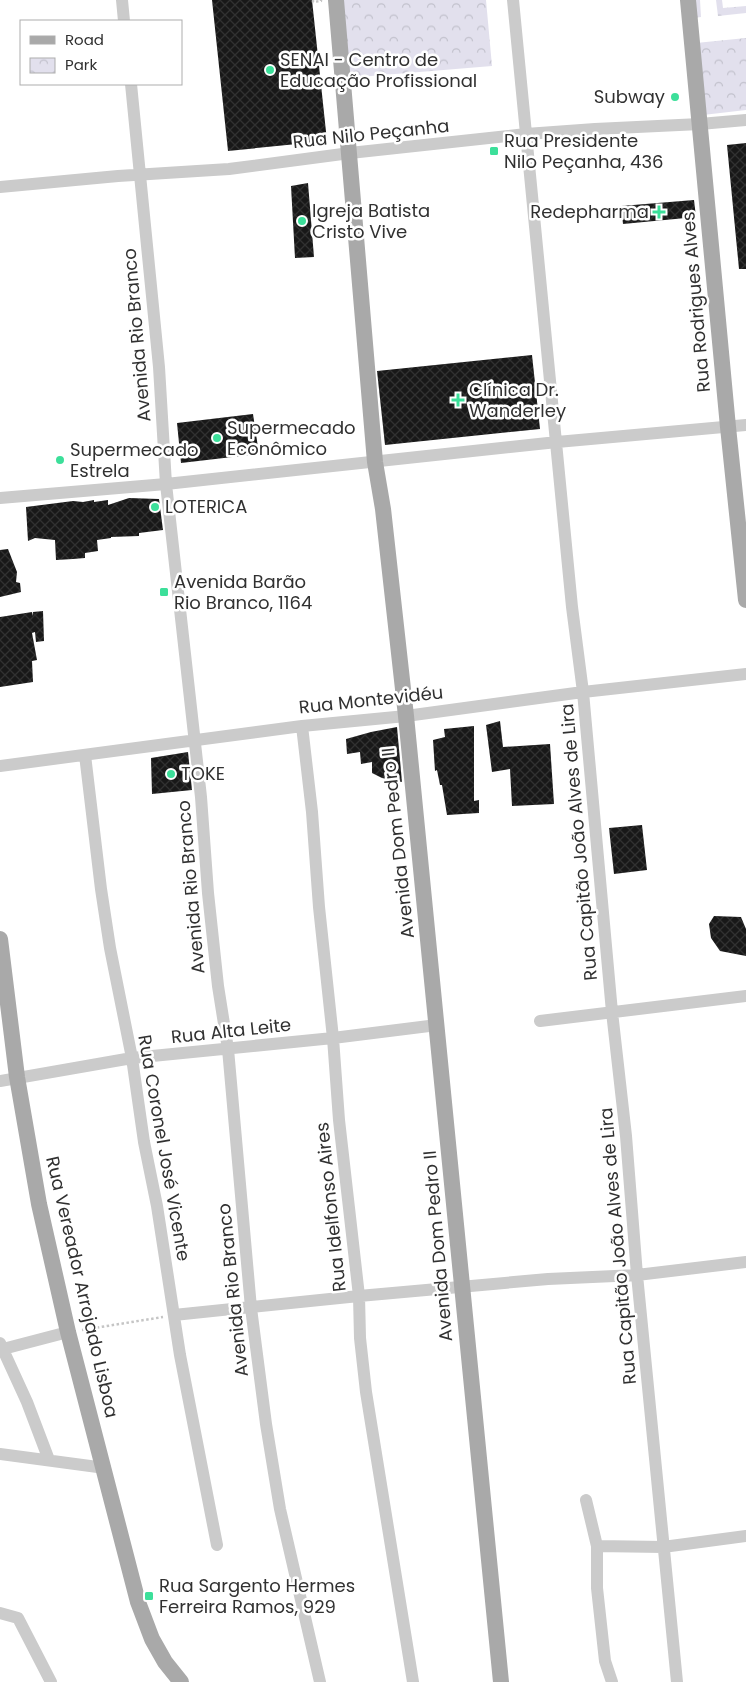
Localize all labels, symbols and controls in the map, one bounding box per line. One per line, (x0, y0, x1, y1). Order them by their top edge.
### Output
legend (20, 20, 182, 85)
text: Road (65, 29, 104, 50)
place label: SENAI - Centro de Educação Profissional (280, 47, 477, 93)
text: Park (65, 54, 97, 75)
marker: SENAI - Centro de Educação Profissional (264, 64, 276, 76)
place label: Subway (594, 84, 665, 109)
marker: Subway (669, 91, 681, 103)
street label: Rua Nilo Peçanha (291, 113, 450, 154)
place label: Rua Presidente Nilo Peçanha, 436 (504, 128, 663, 174)
marker: Rua Presidente Nilo Peçanha, 436 (488, 145, 500, 157)
place label: Igreja Batista Cristo Vive (312, 198, 430, 244)
place label: Redepharma (530, 199, 649, 224)
marker: Redepharma (653, 206, 665, 218)
street label: Rua Rodrigues Alves (675, 211, 716, 394)
marker: Igreja Batista Cristo Vive (296, 215, 308, 227)
street label: Avenida Rio Branco (116, 247, 157, 423)
place label: Clínica Dr. Wanderley (469, 377, 566, 423)
marker: Clínica Dr. Wanderley (451, 393, 465, 407)
place label: Supermecado Econômico (227, 415, 356, 461)
marker: Supermecado Econômico (211, 432, 223, 444)
place label: Supermecado Estrela (70, 437, 199, 483)
marker: Supermecado Estrela (54, 454, 66, 466)
place label: LOTERICA (165, 494, 247, 519)
marker: LOTERICA (149, 501, 161, 513)
place label: Avenida Barão Rio Branco, 1164 (174, 569, 312, 615)
marker: Avenida Barão Rio Branco, 1164 (158, 586, 170, 598)
street label: Rua Montevidéu (298, 679, 444, 720)
street label: Rua Capitão João Alves de Lira (554, 703, 603, 982)
street label: Avenida Dom Pedro II (375, 746, 420, 940)
place label: TOKE (181, 761, 225, 786)
marker: TOKE (165, 768, 177, 780)
street label: Avenida Rio Branco (170, 799, 211, 975)
street label: Rua Alta Leite (170, 1012, 292, 1049)
street label: Rua Coronel José Vicente (132, 1033, 197, 1263)
street label: Rua Capitão João Alves de Lira (593, 1107, 642, 1386)
street label: Rua Idelfonso Aires (309, 1121, 352, 1293)
street label: Avenida Dom Pedro II (417, 1149, 458, 1343)
street label: Rua Vereador Arrojado Lisboa (40, 1154, 125, 1420)
street label: Avenida Rio Branco (211, 1202, 254, 1378)
place label: Rua Sargento Hermes Ferreira Ramos, 929 (159, 1573, 355, 1619)
marker: Rua Sargento Hermes Ferreira Ramos, 929 (143, 1590, 155, 1602)

